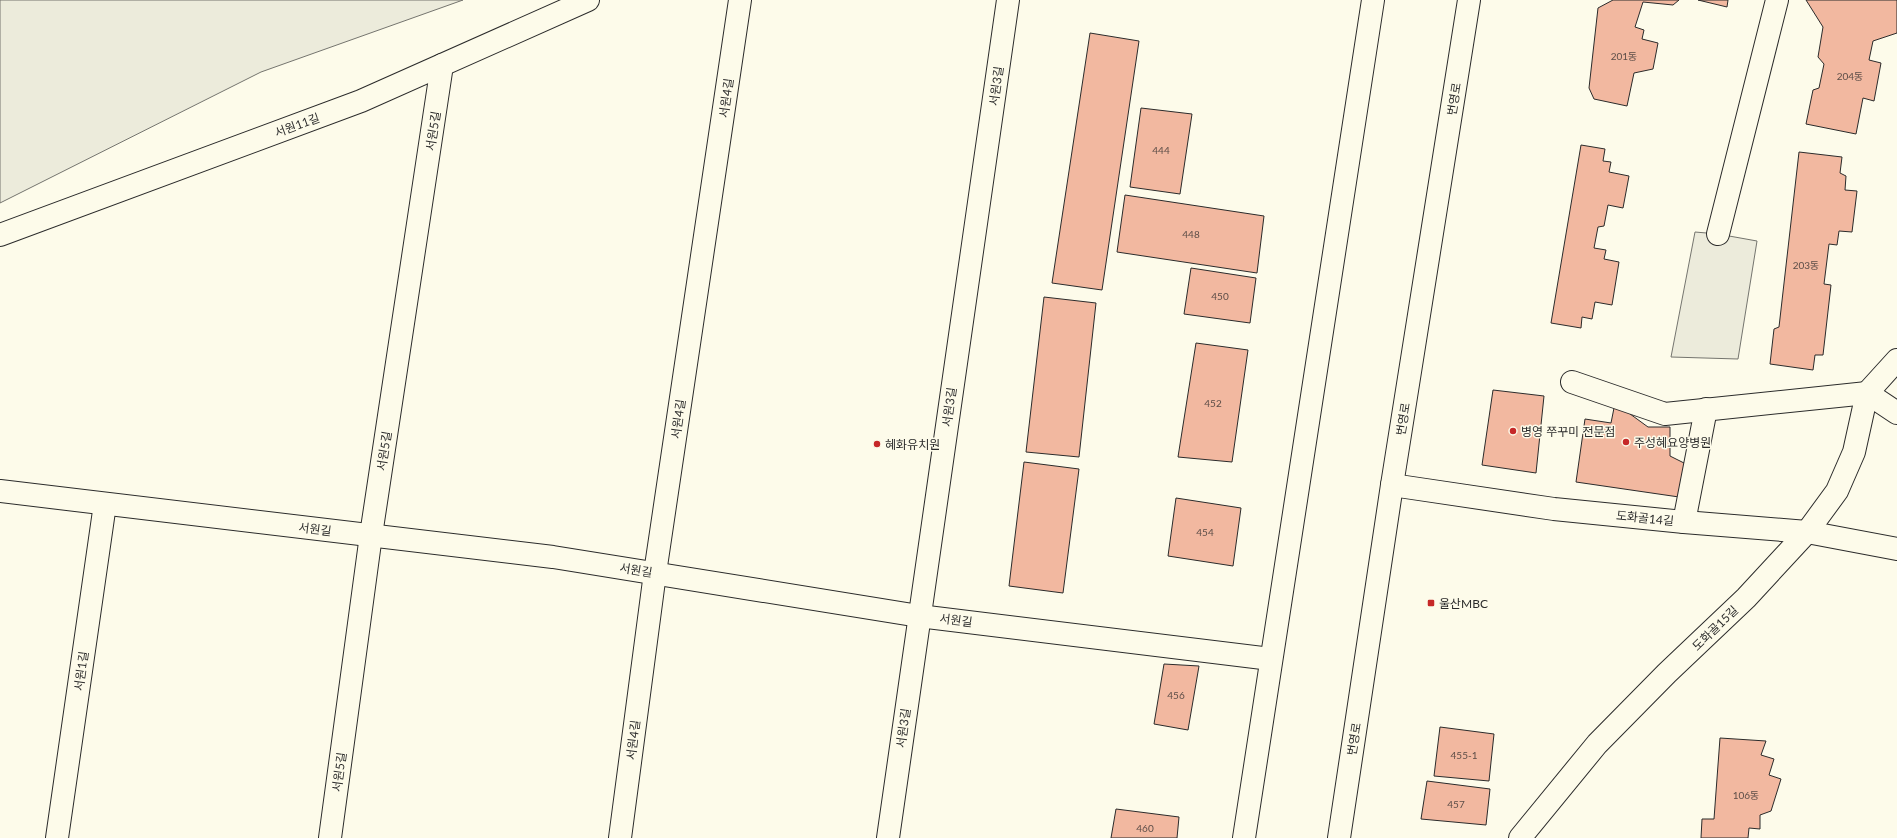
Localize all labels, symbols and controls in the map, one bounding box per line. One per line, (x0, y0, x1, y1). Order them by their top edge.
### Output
house number: 201동 (1611, 50, 1637, 62)
street label: 서원3길 (986, 65, 1006, 107)
house number: 204동 (1837, 70, 1863, 82)
street label: 서원4길 (716, 77, 736, 119)
street label: 번영로 (1444, 81, 1464, 117)
street label: 서원11길 (272, 110, 322, 140)
street label: 서원5길 (422, 110, 444, 152)
house number: 444 (1152, 144, 1170, 156)
house number: 448 (1182, 228, 1200, 240)
house number: 203동 (1793, 259, 1819, 271)
house number: 450 (1211, 290, 1229, 302)
street label: 서원3길 (939, 386, 959, 428)
house number: 452 (1204, 397, 1222, 409)
street label: 서원4길 (668, 398, 688, 440)
street label: 번영로 (1393, 401, 1413, 437)
place label: 병영 쭈꾸미 전문점 (1521, 424, 1615, 439)
marker: 병영 쭈꾸미 전문점 (1508, 426, 1518, 436)
street label: 서원5길 (373, 430, 395, 472)
place label: 주성혜요양병원 (1634, 435, 1711, 450)
place label: 혜화유치원 (885, 437, 940, 452)
marker: 주성혜요양병원 (1621, 437, 1631, 447)
marker: 혜화유치원 (872, 439, 882, 449)
street label: 도화골14길 (1615, 508, 1675, 528)
street label: 서원길 (298, 520, 332, 538)
house number: 454 (1196, 526, 1214, 538)
street label: 서원길 (618, 560, 654, 580)
place label: 울산MBC (1439, 596, 1488, 611)
marker: 울산MBC (1426, 598, 1436, 608)
street label: 도화골15길 (1689, 602, 1741, 654)
street label: 서원길 (939, 611, 973, 629)
street label: 서원1길 (71, 650, 91, 692)
house number: 456 (1167, 689, 1185, 701)
street label: 서원3길 (893, 707, 913, 749)
street label: 서원4길 (623, 719, 643, 761)
street label: 번영로 (1344, 721, 1364, 757)
house number: 455-1 (1451, 749, 1478, 761)
street label: 서원5길 (329, 751, 349, 793)
house number: 106동 (1733, 789, 1759, 801)
house number: 457 (1447, 798, 1465, 810)
house number: 460 (1136, 822, 1154, 834)

